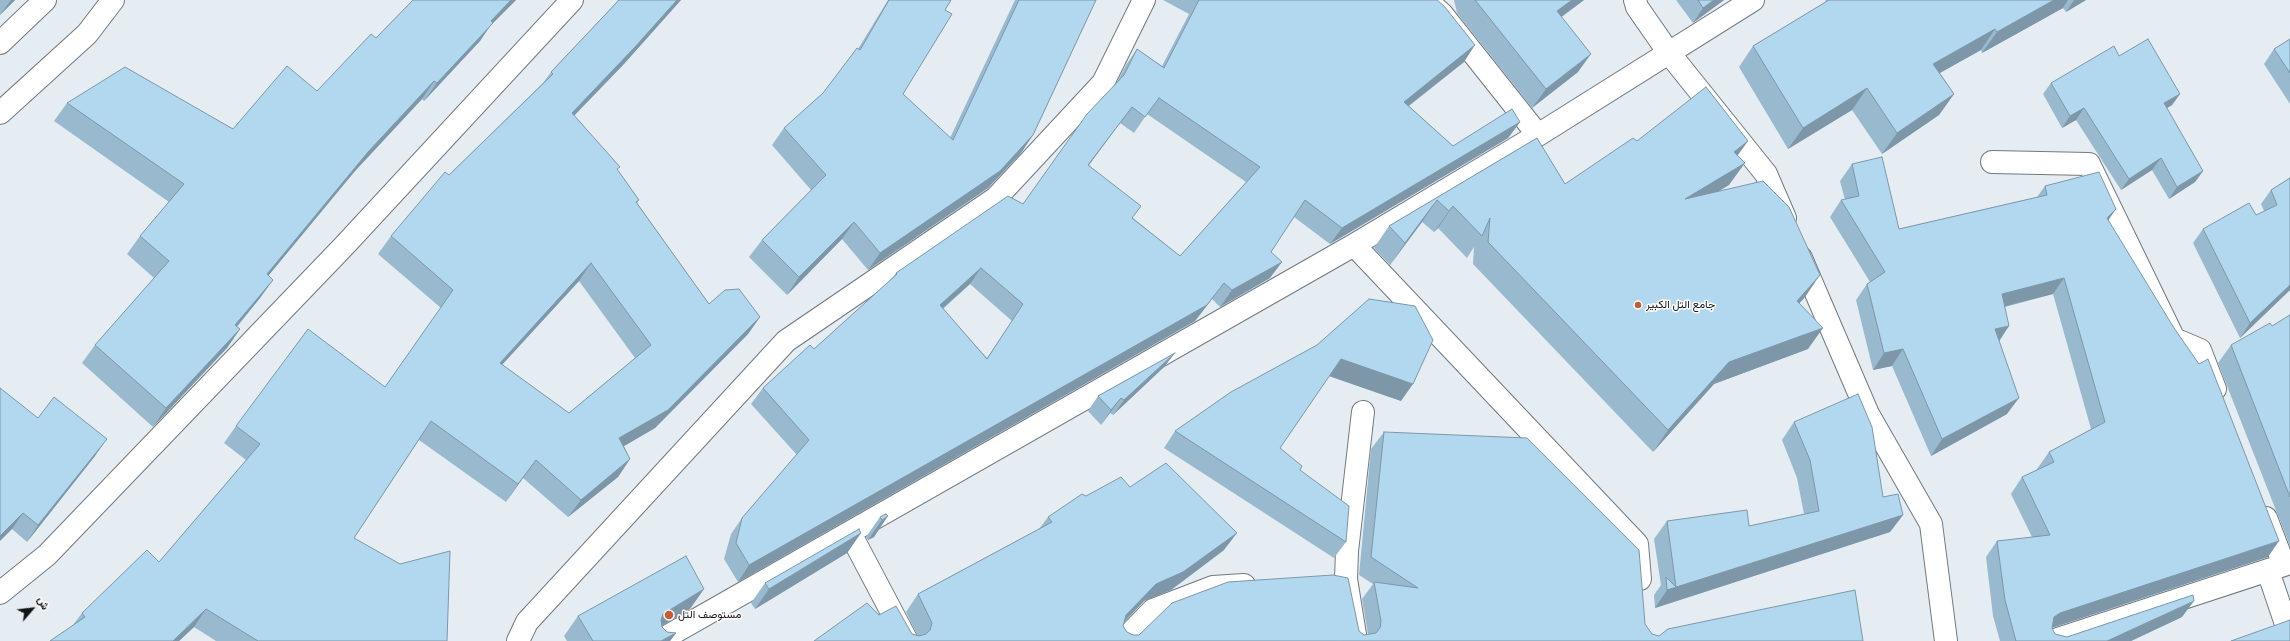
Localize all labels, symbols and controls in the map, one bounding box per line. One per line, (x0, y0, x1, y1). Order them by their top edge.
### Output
place label: جامع التل الكبير (1646, 298, 1715, 312)
marker: جامع التل الكبير (1633, 300, 1643, 310)
north arrow (12, 589, 52, 629)
text: ش (34, 594, 52, 612)
place label: مستوصف التل (678, 608, 741, 622)
marker: مستوصف التل (663, 609, 675, 621)

